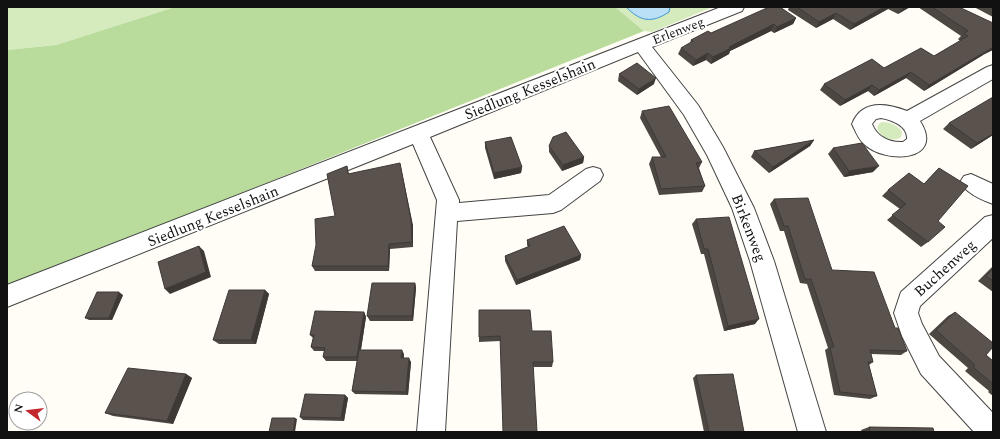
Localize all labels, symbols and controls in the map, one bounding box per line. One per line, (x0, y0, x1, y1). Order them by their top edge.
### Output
street label: Erlenweg (649, 12, 707, 50)
street label: Siedlung Kesselshain (461, 53, 600, 126)
street label: Siedlung Kesselshain (144, 180, 283, 253)
street label: Birkenweg (725, 191, 772, 266)
street label: Buchenweg (909, 234, 982, 303)
north arrow (8, 391, 48, 431)
text: N (9, 402, 28, 415)

